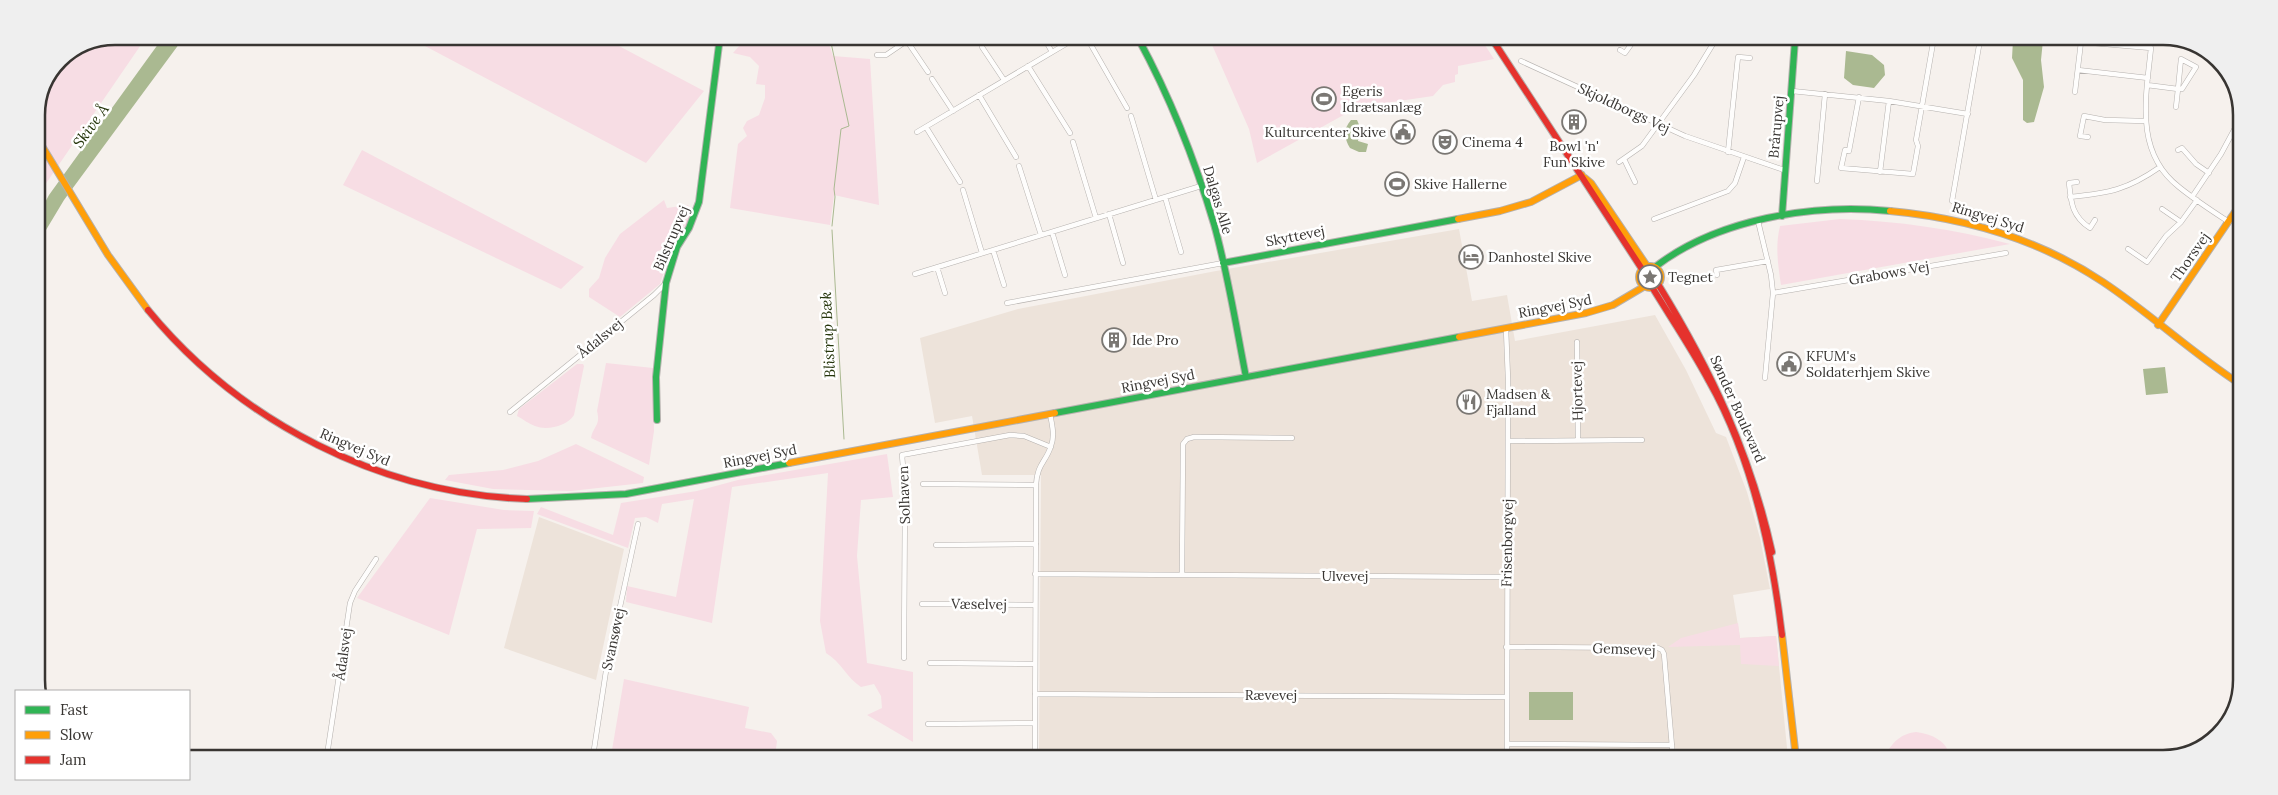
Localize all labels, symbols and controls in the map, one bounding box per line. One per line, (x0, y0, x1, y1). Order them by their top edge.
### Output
street label: Skjoldborgs Vej (1575, 79, 1673, 137)
place label: Egeris Idrætsanlæg (1342, 82, 1422, 116)
sports icon: Egeris Idrætsanlæg (1311, 86, 1337, 112)
street label: Brårupvej (1764, 95, 1788, 159)
water label: Skive Å (68, 100, 113, 151)
building icon: Bowl 'n' Fun Skive (1561, 109, 1587, 135)
public building icon: Kulturcenter Skive (1390, 119, 1416, 145)
place label: Kulturcenter Skive (1265, 123, 1386, 141)
theatre icon: Cinema 4 (1432, 129, 1458, 155)
place label: Cinema 4 (1462, 133, 1523, 151)
place label: Bowl 'n' Fun Skive (1543, 137, 1605, 171)
street label: Dalgas Alle (1199, 164, 1237, 237)
sports icon: Skive Hallerne (1384, 171, 1410, 197)
place label: Skive Hallerne (1414, 175, 1507, 193)
street label: Ringvej Syd (1950, 197, 2026, 237)
street label: Bilstrupvej (649, 203, 693, 273)
street label: Skyttevej (1264, 221, 1326, 251)
street label: Thorsvej (2166, 229, 2214, 285)
hotel icon: Danhostel Skive (1458, 244, 1484, 270)
place label: Danhostel Skive (1488, 248, 1592, 266)
street label: Grabows Vej (1847, 257, 1931, 289)
place icon: Tegnet (1637, 264, 1663, 290)
place label: Tegnet (1668, 268, 1714, 286)
street label: Ringvej Syd (1517, 290, 1593, 322)
water label: Blistrup Bæk (816, 291, 839, 379)
street label: Ådalsvej (573, 314, 626, 362)
building icon: Ide Pro (1101, 327, 1127, 353)
place label: Ide Pro (1132, 331, 1179, 349)
place label: KFUM's Soldaterhjem Skive (1806, 347, 1931, 381)
public building icon: KFUM's Soldaterhjem Skive (1776, 351, 1802, 377)
street label: Sønder Boulevard (1706, 353, 1770, 465)
street label: Hjortevej (1567, 361, 1587, 421)
street label: Ringvej Syd (1120, 365, 1196, 397)
place label: Madsen & Fjalland (1486, 385, 1551, 419)
restaurant icon: Madsen & Fjalland (1456, 389, 1482, 415)
street label: Ringvej Syd (317, 424, 393, 470)
street label: Ringvej Syd (722, 440, 798, 472)
street label: Solhaven (894, 465, 914, 525)
street label: Frisenborgvej (1497, 499, 1517, 587)
street label: Ulvevej (1321, 567, 1369, 585)
street label: Væselvej (950, 594, 1007, 613)
street label: Svansøvej (598, 606, 628, 672)
street label: Ådalsvej (330, 627, 356, 682)
street label: Gemsevej (1592, 639, 1656, 659)
street label: Rævevej (1245, 686, 1297, 704)
legend (15, 690, 190, 780)
text: Fast (60, 700, 88, 719)
text: Slow (60, 725, 93, 744)
text: Jam (59, 750, 87, 769)

